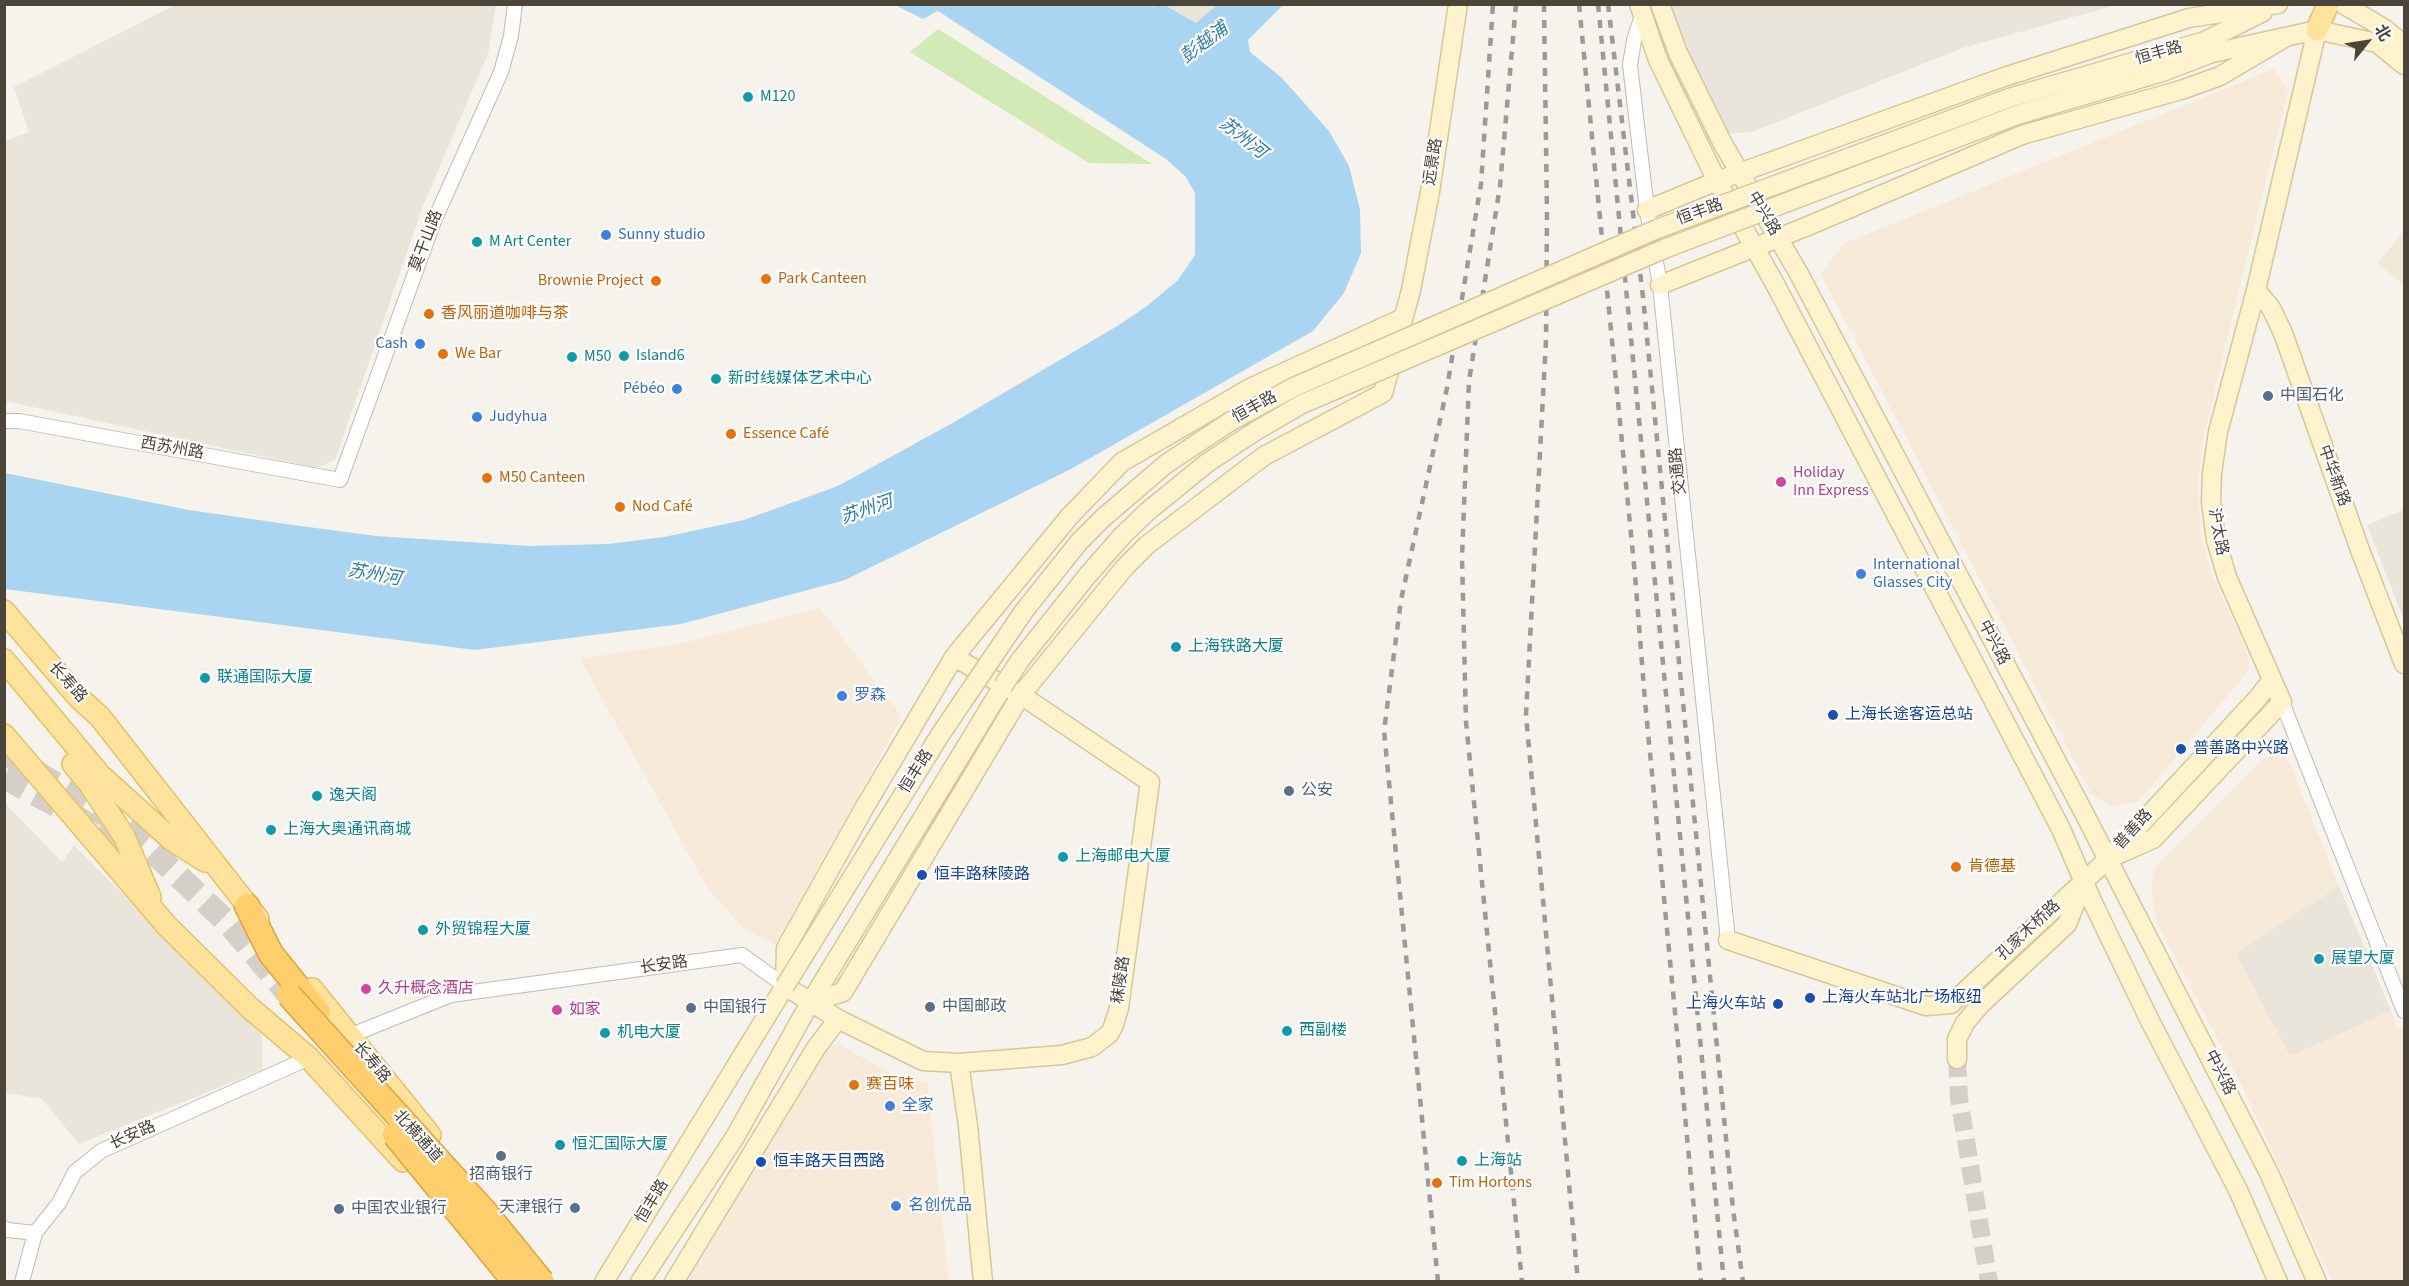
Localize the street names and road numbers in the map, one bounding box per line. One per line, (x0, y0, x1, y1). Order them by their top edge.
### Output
street label: 恒丰路 (2133, 38, 2185, 70)
street label: 远景路 (1421, 137, 1447, 187)
street label: 中兴路 (1742, 188, 1784, 240)
street label: 恒丰路 (1674, 196, 1726, 230)
street label: 莫干山路 (407, 208, 447, 274)
street label: 恒丰路 (1229, 388, 1281, 428)
street label: 西苏州路 (139, 434, 205, 464)
street label: 中华新路 (2313, 443, 2353, 509)
street label: 交通路 (1667, 446, 1691, 496)
street label: 沪太路 (2203, 507, 2231, 557)
street label: 中兴路 (1973, 617, 2013, 669)
street label: 长寿路 (44, 659, 90, 707)
street label: 恒丰路 (896, 747, 938, 797)
street label: 普善路 (2111, 806, 2157, 854)
street label: 孔家木桥路 (1993, 897, 2065, 965)
street label: 长安路 (639, 953, 689, 979)
street label: 秣陵路 (1109, 955, 1135, 1005)
street label: 长寿路 (348, 1038, 394, 1088)
street label: 中兴路 (2200, 1047, 2238, 1099)
street label: 北横通道 (388, 1107, 446, 1167)
street label: 长安路 (107, 1117, 159, 1155)
street label: 恒丰路 (632, 1176, 674, 1228)

